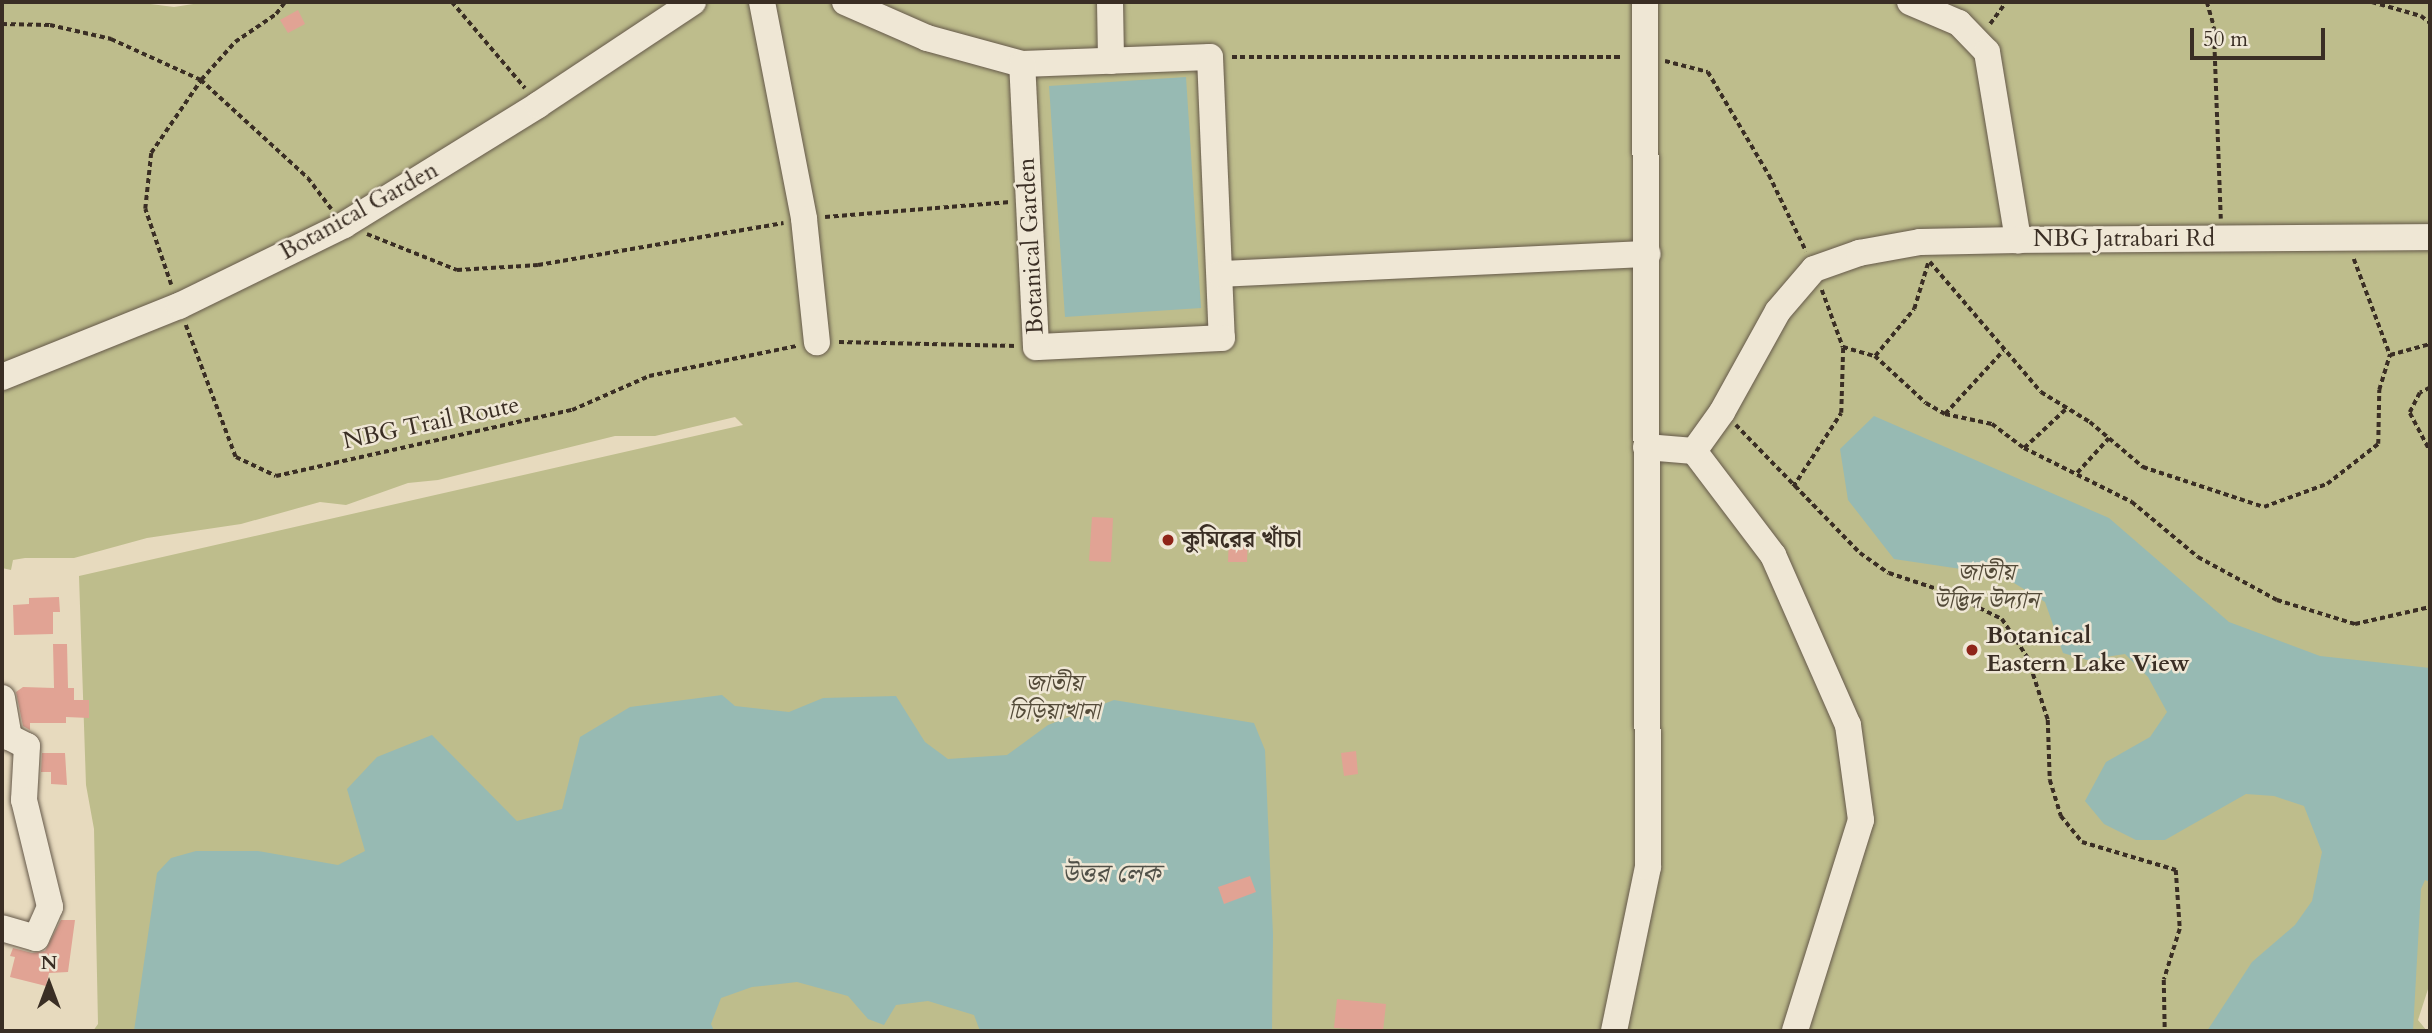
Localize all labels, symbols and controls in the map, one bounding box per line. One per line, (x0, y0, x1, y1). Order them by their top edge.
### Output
scale bar (2194, 14, 2329, 58)
text: 50 m (2203, 25, 2248, 54)
street label: Botanical Garden (275, 156, 443, 266)
street label: Botanical Garden (1012, 157, 1050, 335)
street label: NBG Jatrabari Rd (2033, 225, 2215, 253)
street label: NBG Trail Route (340, 390, 522, 456)
place label: কুমিরের খাঁচা (1182, 526, 1302, 554)
marker: কুমিরের খাঁচা (1160, 532, 1176, 548)
park label: জাতীয় উদ্ভিদ উদ্যান (1933, 559, 2039, 615)
place label: Botanical Eastern Lake View (1986, 622, 2190, 678)
marker: Botanical Eastern Lake View (1964, 642, 1980, 658)
park label: জাতীয় চিড়িয়াখানা (1008, 670, 1100, 726)
water label: উত্তর লেক (1062, 858, 1160, 890)
north arrow (14, 949, 84, 1019)
text: N (41, 950, 57, 976)

